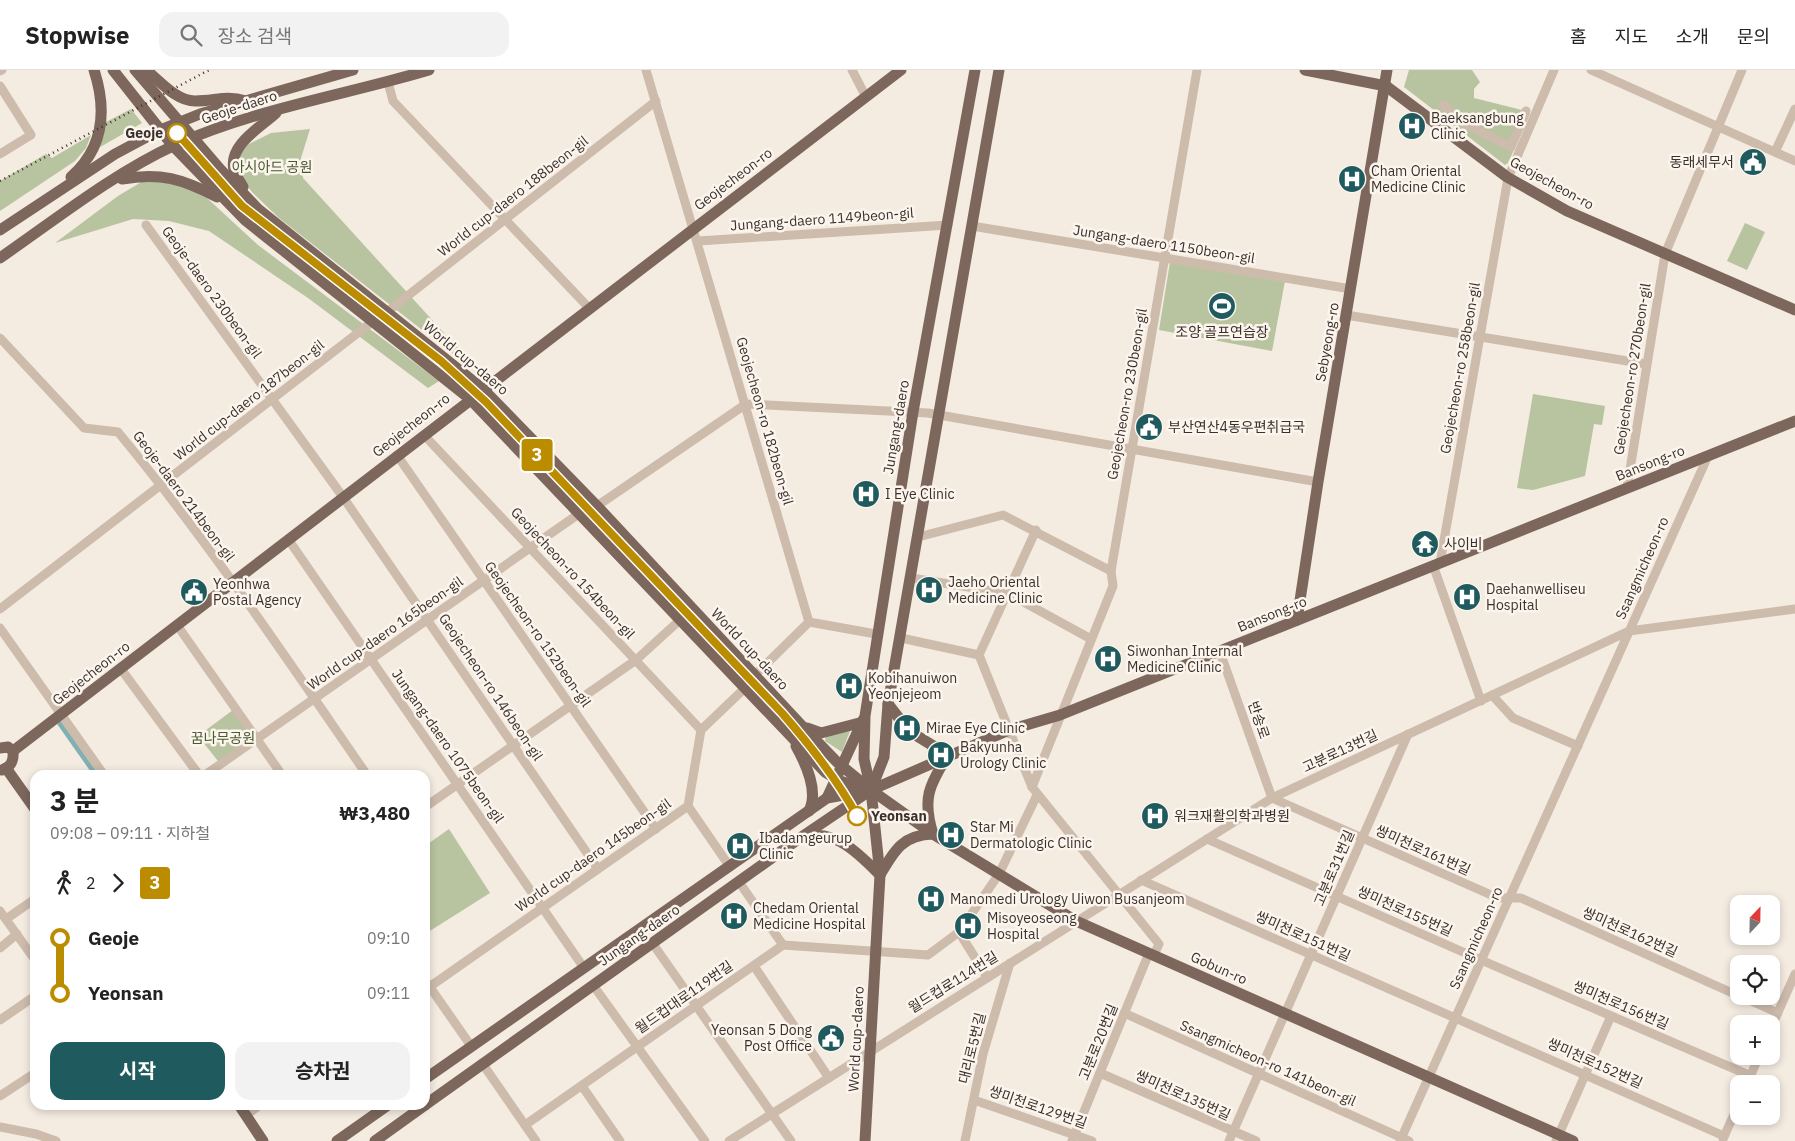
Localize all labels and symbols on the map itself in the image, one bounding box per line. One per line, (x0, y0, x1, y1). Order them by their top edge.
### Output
street label: Geoje-daero (199, 86, 279, 128)
place label: Baeksangbung Clinic (1431, 109, 1524, 143)
hospital icon: Baeksangbung Clinic (1397, 111, 1427, 141)
marker: Geoje (167, 123, 187, 143)
place label: Geoje (125, 124, 163, 142)
street label: World cup-daero 188beon-gil (434, 132, 592, 260)
street label: Geojecheon-ro (690, 144, 776, 214)
public building icon: 동래세무서 (1738, 147, 1768, 177)
street label: Geojecheon-ro (1507, 152, 1597, 214)
place label: 동래세무서 (1670, 153, 1734, 171)
park label: 아시아드 공원 (232, 158, 312, 176)
place label: Cham Oriental Medicine Clinic (1371, 162, 1466, 196)
hospital icon: Cham Oriental Medicine Clinic (1337, 164, 1367, 194)
street label: Jungang-daero 1149beon-gil (730, 204, 915, 234)
street label: Jungang-daero 1150beon-gil (1072, 221, 1256, 267)
street label: Geoje-daero 230beon-gil (158, 222, 266, 362)
street label: Geojecheon-ro 258beon-gil (1436, 281, 1484, 455)
street label: Geojecheon-ro 270beon-gil (1610, 282, 1655, 456)
sports icon: 조양 골프연습장 (1207, 291, 1237, 321)
street label: Sebyeong-ro (1311, 301, 1343, 383)
street label: Geojecheon-ro 230beon-gil (1103, 307, 1151, 481)
street label: World cup-daero (420, 317, 512, 399)
place label: 조양 골프연습장 (1175, 323, 1269, 341)
street label: Geojecheon-ro 182beon-gil (732, 335, 798, 507)
street label: World cup-daero 187beon-gil (170, 336, 328, 464)
street label: Jungang-daero (879, 378, 913, 475)
street label: Geojecheon-ro (369, 389, 453, 461)
public building icon: 부산연산4동우편취급국 (1134, 412, 1164, 442)
place label: 부산연산4동우편취급국 (1168, 418, 1305, 436)
street label: Geoje-daero 214beon-gil (129, 427, 239, 565)
line badge: 3 (521, 439, 553, 471)
street label: Bansong-ro (1613, 441, 1687, 485)
hospital icon: I Eye Clinic (851, 479, 881, 509)
place label: I Eye Clinic (885, 485, 954, 503)
street label: Geojecheon-ro 154beon-gil (507, 503, 639, 643)
street label: Ssangmicheon-ro (1611, 514, 1673, 622)
temple icon: 사이비 (1410, 529, 1440, 559)
place label: 사이비 (1444, 535, 1483, 553)
street label: Geojecheon-ro 152beon-gil (481, 558, 595, 711)
street label: World cup-daero 165beon-gil (304, 572, 467, 694)
place label: Jaeho Oriental Medicine Clinic (948, 573, 1043, 607)
place label: Yeonhwa Postal Agency (213, 575, 301, 609)
hospital icon: Jaeho Oriental Medicine Clinic (914, 575, 944, 605)
public building icon: Yeonhwa Postal Agency (179, 577, 209, 607)
place label: Daehanwelliseu Hospital (1486, 580, 1586, 614)
hospital icon: Daehanwelliseu Hospital (1452, 582, 1482, 612)
street label: Bansong-ro (1235, 592, 1309, 636)
street label: World cup-daero (707, 604, 793, 694)
street label: Geojecheon-ro 146beon-gil (435, 610, 547, 764)
street label: Geojecheon-ro (49, 637, 133, 709)
place label: Siwonhan Internal Medicine Clinic (1127, 642, 1242, 676)
hospital icon: Siwonhan Internal Medicine Clinic (1093, 644, 1123, 674)
street label: Jungang-daero 1075beon-gil (388, 666, 508, 827)
place label: Kobihanuiwon Yeonjejeom (868, 669, 957, 703)
hospital icon: Kobihanuiwon Yeonjejeom (834, 671, 864, 701)
street label: 반송로 (1244, 699, 1274, 741)
hospital icon: Mirae Eye Clinic (892, 713, 922, 743)
place label: Mirae Eye Clinic (926, 719, 1025, 737)
street label: 고분로13번길 (1299, 726, 1381, 776)
park label: 꿈나무공원 (191, 729, 255, 747)
place label: Bakyunha Urology Clinic (960, 738, 1046, 772)
hospital icon: Bakyunha Urology Clinic (926, 740, 956, 770)
street label: World cup-daero 145beon-gil (512, 794, 675, 916)
hospital icon: 워크재활의학과병원 (1140, 801, 1170, 831)
marker: Yeonsan (847, 806, 867, 826)
place label: Yeonsan (871, 807, 927, 825)
place label: 워크재활의학과병원 (1174, 807, 1290, 825)
place label: Star Mi Dermatologic Clinic (970, 818, 1092, 852)
hospital icon: Star Mi Dermatologic Clinic (936, 820, 966, 850)
street label: 쌍미천로161번길 (1373, 821, 1473, 879)
street label: 고분로31번길 (1310, 827, 1358, 909)
place label: Ibadamgeurup Clinic (759, 829, 852, 863)
hospital icon: Ibadamgeurup Clinic (725, 831, 755, 861)
street label: 쌍미천로155번길 (1355, 882, 1455, 940)
hospital icon: Manomedi Urology Uiwon Busanjeom (916, 884, 946, 914)
street label: Ssangmicheon-ro (1445, 884, 1507, 992)
place label: Manomedi Urology Uiwon Busanjeom (950, 890, 1185, 908)
north arrow (1730, 895, 1780, 945)
place label: Chedam Oriental Medicine Hospital (753, 899, 866, 933)
street label: Jungang-daero (595, 900, 683, 970)
hospital icon: Chedam Oriental Medicine Hospital (719, 901, 749, 931)
street label: 쌍미천로162번길 (1580, 903, 1680, 961)
street label: 쌍미천로151번길 (1253, 907, 1353, 965)
place label: Misoyeoseong Hospital (987, 909, 1077, 943)
hospital icon: Misoyeoseong Hospital (953, 911, 983, 941)
street label: 월드컵로114번길 (905, 947, 1001, 1017)
street label: Gobun-ro (1188, 948, 1250, 989)
street label: 월드컵대로119번길 (632, 957, 736, 1037)
street label: 쌍미천로156번길 (1570, 977, 1672, 1033)
street label: World cup-daero (844, 986, 868, 1092)
street label: 고분로20번길 (1074, 1001, 1122, 1083)
street label: 대리로5번길 (954, 1010, 990, 1086)
street label: Ssangmicheon-ro 141beon-gil (1177, 1016, 1359, 1110)
place label: Yeonsan 5 Dong Post Office (711, 1021, 813, 1055)
public building icon: Yeonsan 5 Dong Post Office (816, 1023, 846, 1053)
street label: 쌍미천로152번길 (1545, 1034, 1645, 1092)
street label: 쌍미천로135번길 (1133, 1066, 1233, 1124)
street label: 쌍미천로129번길 (987, 1082, 1089, 1132)

